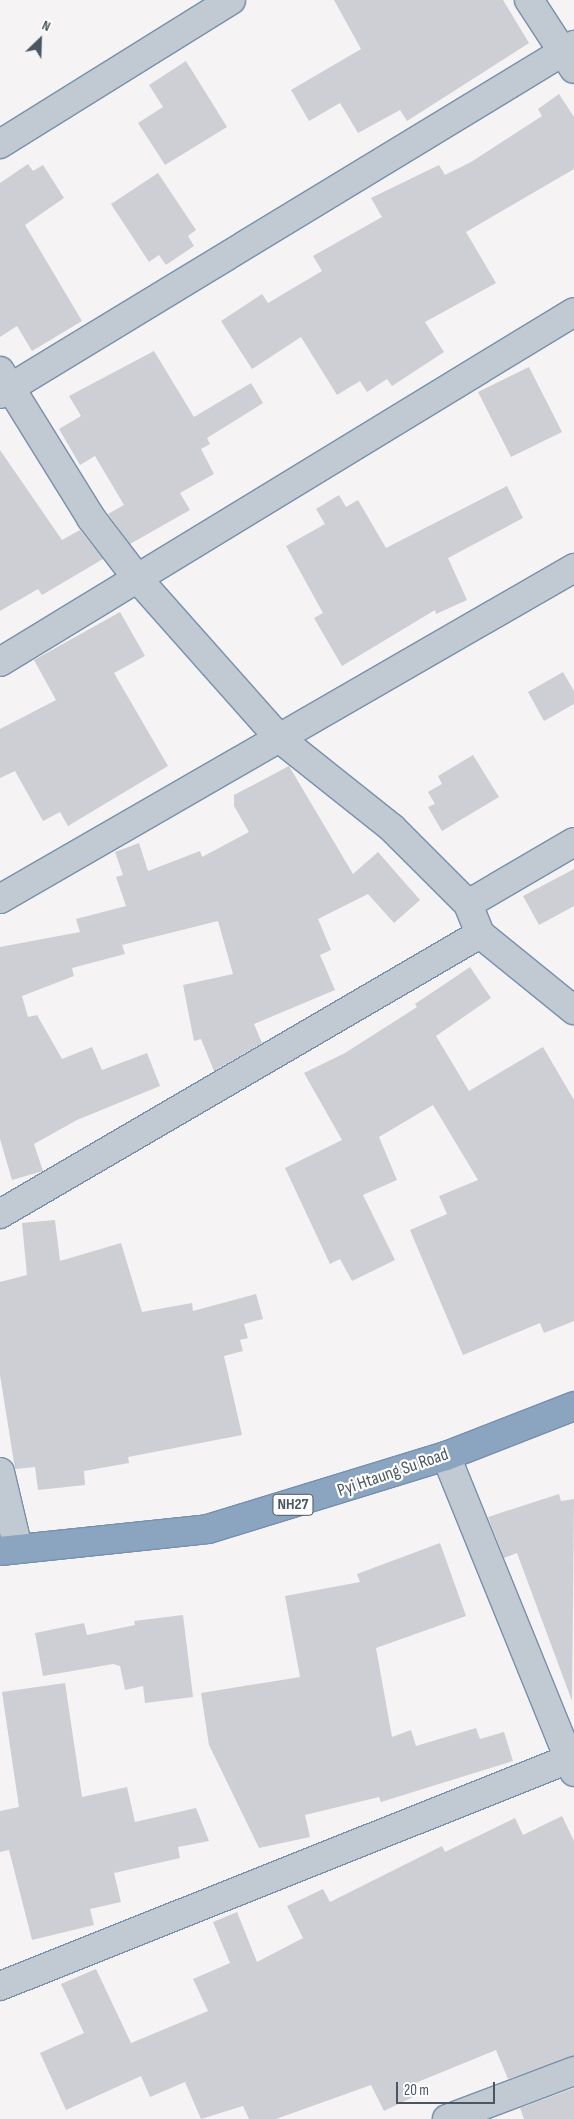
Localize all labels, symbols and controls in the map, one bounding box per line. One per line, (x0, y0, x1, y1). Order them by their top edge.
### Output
north arrow (15, 15, 65, 65)
text: N (39, 17, 53, 35)
street label: Pyi Htaung Su Road (335, 1444, 451, 1502)
road number: NH27 (272, 1492, 314, 1518)
scale bar (399, 2072, 498, 2104)
text: 20 m (404, 2081, 429, 2100)

